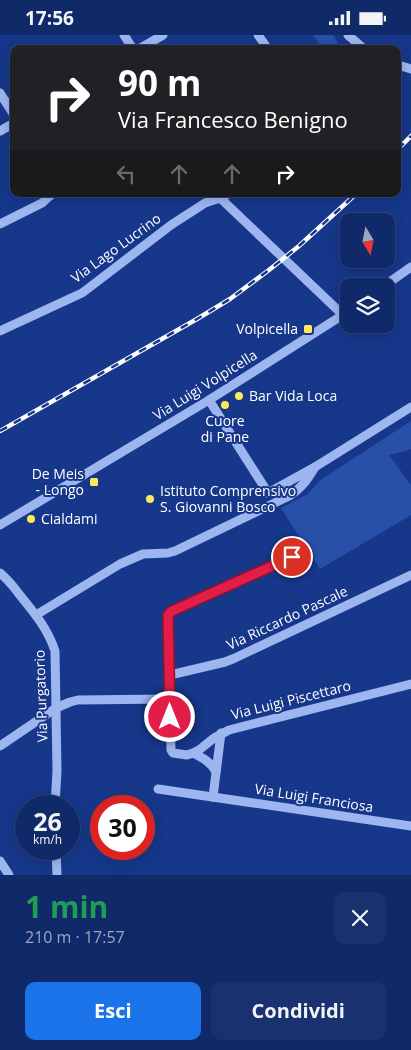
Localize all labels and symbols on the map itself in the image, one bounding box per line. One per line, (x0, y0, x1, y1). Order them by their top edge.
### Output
street label: Via Lago Lucrino (67, 208, 165, 287)
north arrow (340, 213, 395, 267)
place label: Volpicella (236, 319, 298, 338)
marker: Volpicella (302, 323, 314, 335)
street label: Via Luigi Volpicella (149, 345, 260, 424)
place label: Bar Vida Loca (249, 386, 337, 405)
marker: Bar Vida Loca (233, 390, 245, 402)
marker: Cuore di Pane (219, 399, 231, 411)
place label: Cuore di Pane (201, 411, 249, 446)
place label: De Meis - Longo (32, 464, 84, 499)
marker: De Meis - Longo (88, 476, 100, 488)
place label: Istituto Comprensivo S. Giovanni Bosco (160, 481, 296, 516)
marker: Istituto Comprensivo S. Giovanni Bosco (144, 493, 156, 505)
place label: Cialdami (41, 509, 98, 528)
marker: Cialdami (25, 513, 37, 525)
pin (271, 536, 313, 578)
street label: Via Riccardo Pascale (223, 581, 351, 654)
street label: Via Purgatorio (29, 649, 52, 743)
street label: Via Luigi Piscettaro (229, 675, 353, 724)
position arrow (143, 690, 195, 742)
street label: Via Luigi Franciosa (253, 779, 375, 816)
speed limit sign: 30 (90, 795, 155, 860)

